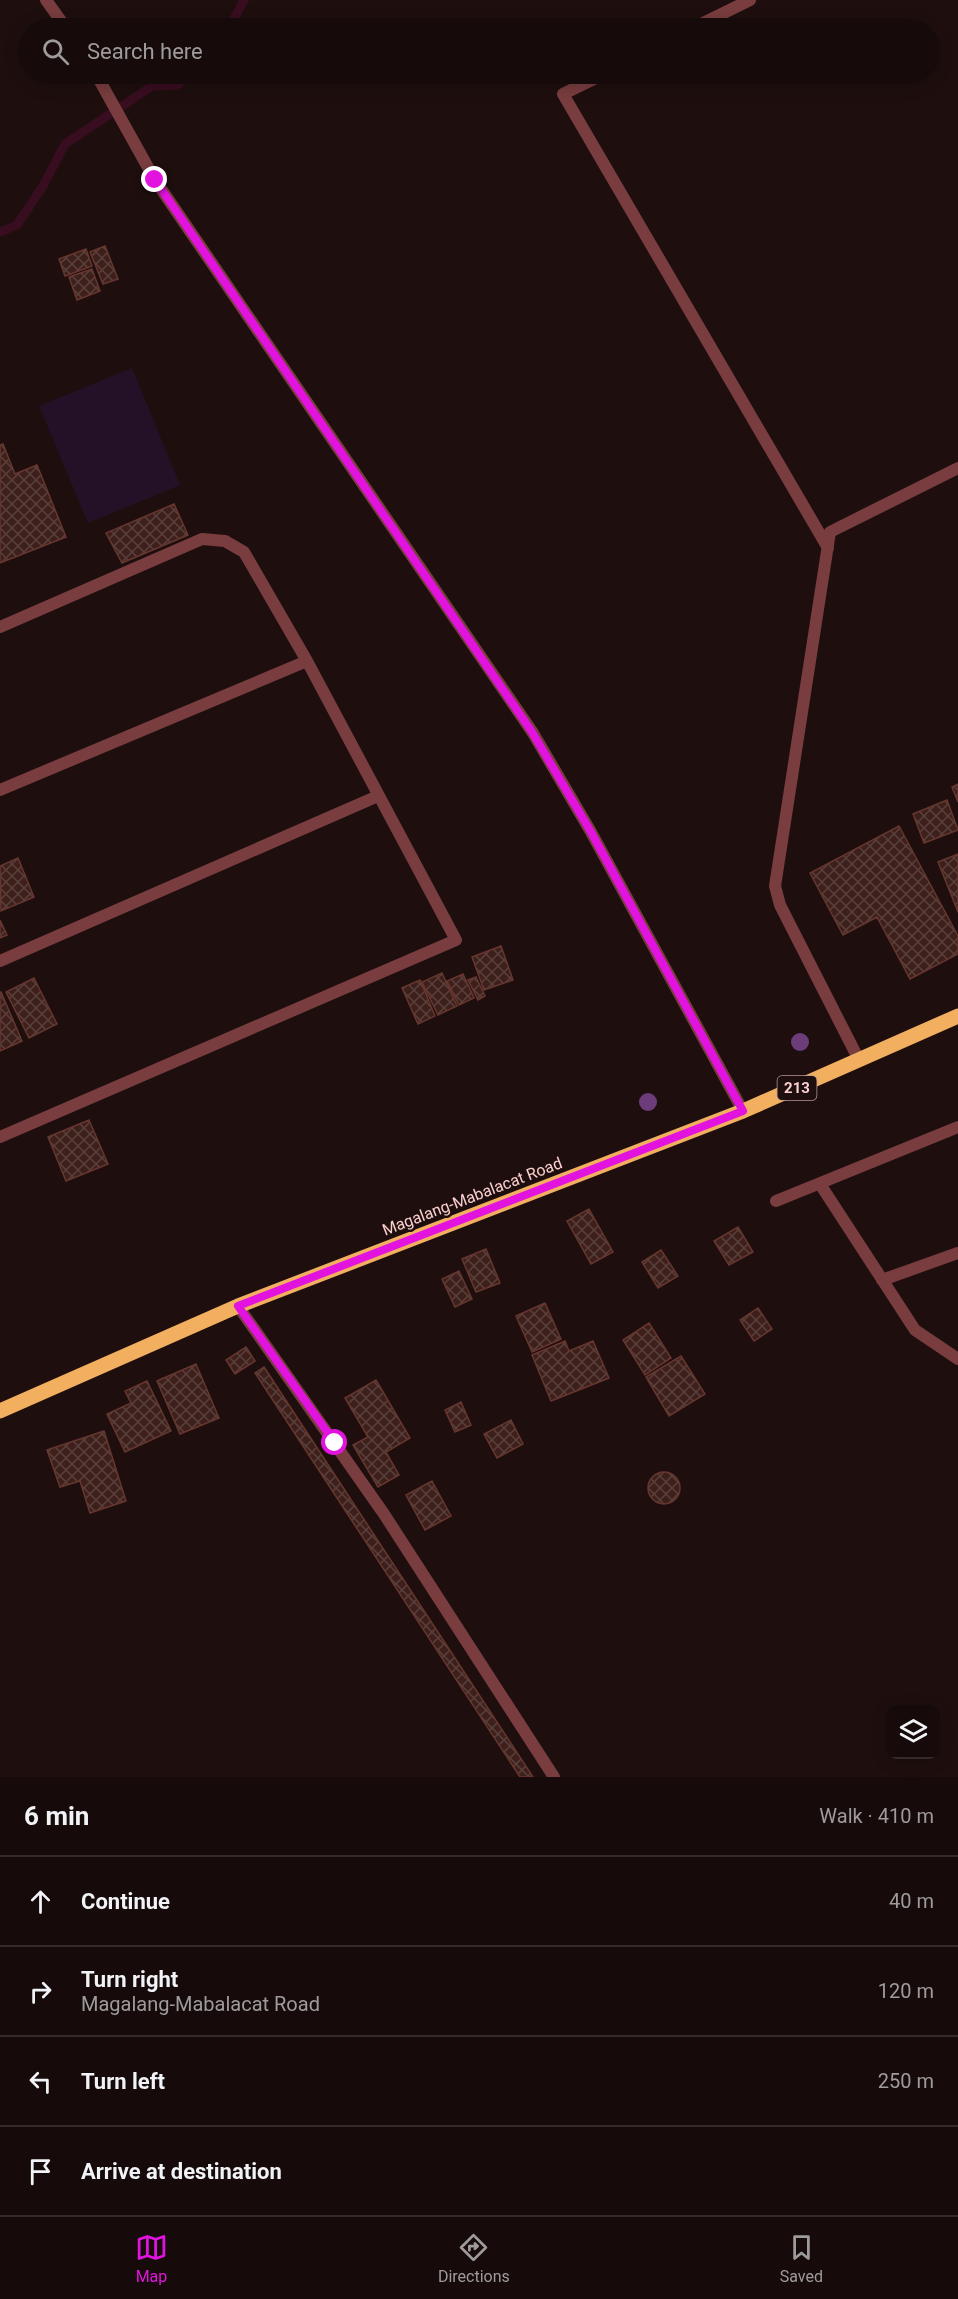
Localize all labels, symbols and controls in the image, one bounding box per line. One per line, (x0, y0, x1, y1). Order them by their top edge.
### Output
search box (18, 18, 940, 84)
icon: search (39, 35, 72, 68)
text: Search here (87, 39, 203, 64)
route end (141, 166, 167, 192)
road number: 213 (778, 1076, 816, 1100)
street label: Magalang-Mabalacat Road (380, 1153, 565, 1240)
route start (321, 1429, 347, 1455)
map controls (886, 1705, 940, 1759)
button: layers (886, 1705, 940, 1759)
text: 6 min (24, 1801, 89, 1831)
text: Walk · 410 m (819, 1804, 934, 1828)
icon: ahead (24, 1885, 57, 1918)
text: Continue (81, 1889, 170, 1914)
text: 40 m (889, 1889, 934, 1913)
text: Turn right (81, 1967, 178, 1992)
icon: right (24, 1975, 57, 2008)
text: 120 m (878, 1979, 934, 2003)
text: Magalang-Mabalacat Road (81, 1992, 320, 2016)
icon: left (24, 2065, 57, 2098)
text: Turn left (81, 2069, 165, 2094)
text: 250 m (878, 2069, 934, 2093)
icon: arrive (24, 2155, 57, 2188)
text: Arrive at destination (81, 2159, 282, 2184)
tab: Map (135, 2231, 168, 2286)
tab: Directions (438, 2231, 510, 2286)
tab: Saved (780, 2231, 823, 2286)

